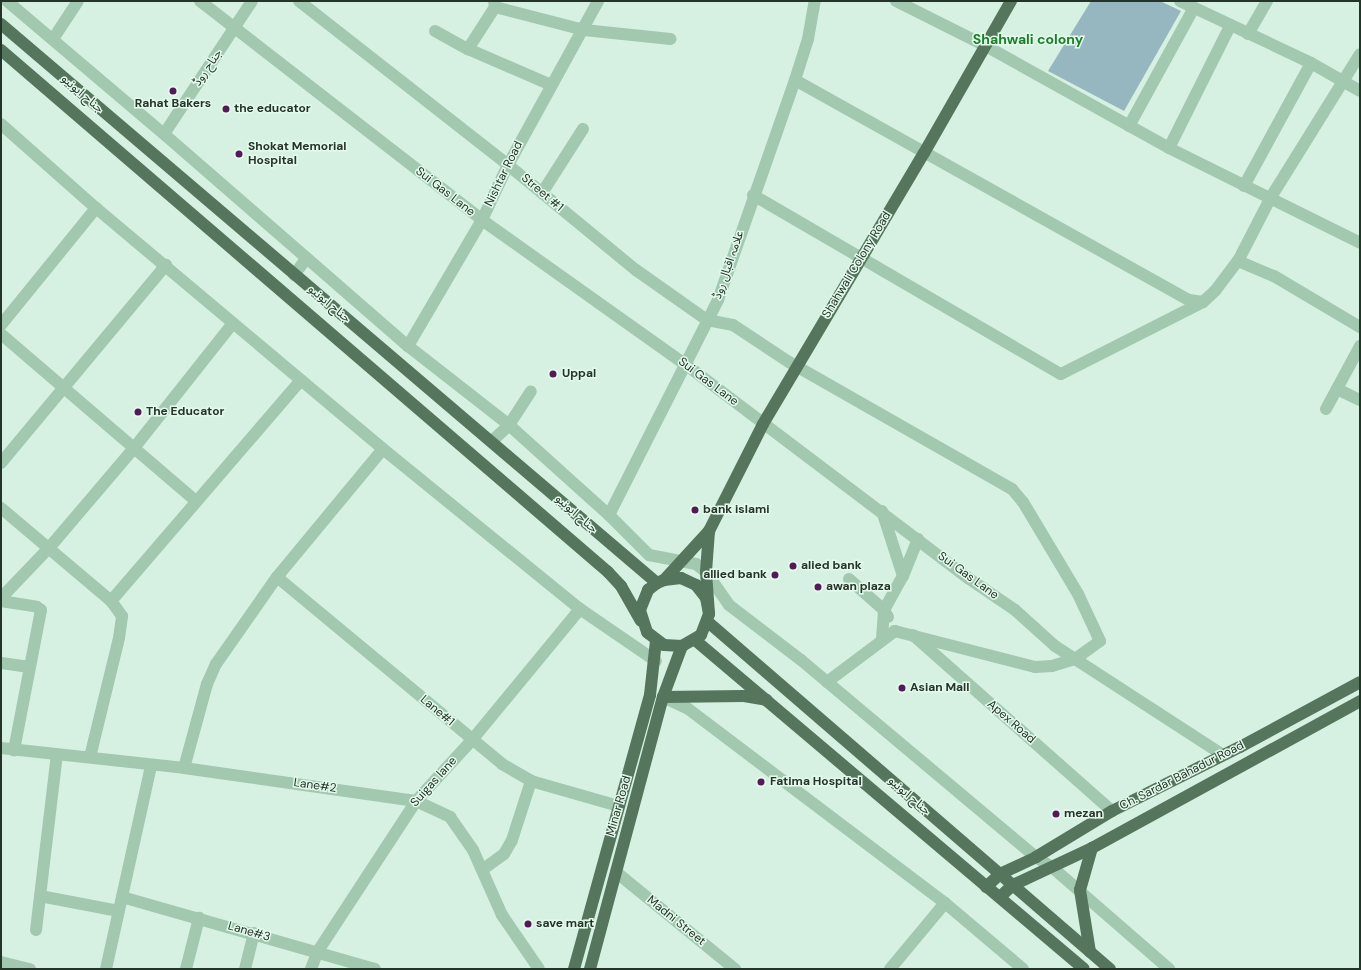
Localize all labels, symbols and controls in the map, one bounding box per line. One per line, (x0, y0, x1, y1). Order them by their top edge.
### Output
district label: Shahwali colony (973, 31, 1083, 47)
street label: جناح روڈ (191, 47, 225, 89)
street label: جناح ایونیو (58, 72, 106, 116)
marker: Rahat Bakers (168, 86, 178, 96)
place label: Rahat Bakers (135, 97, 211, 111)
place label: the educator (234, 102, 311, 116)
marker: the educator (221, 104, 231, 114)
street label: Nishtar Road (482, 139, 526, 209)
place label: Shokat Memorial Hospital (248, 140, 347, 168)
marker: Shokat Memorial Hospital (233, 148, 245, 160)
street label: Sui Gas Lane (412, 164, 478, 220)
street label: Street #1 (518, 171, 566, 215)
street label: Shahwali Colony Road (820, 209, 894, 321)
street label: علامہ اقبال روڈ (711, 229, 747, 301)
street label: جناح ایونیو (305, 282, 353, 326)
street label: Sui Gas Lane (675, 355, 741, 409)
place label: Uppal (562, 367, 596, 381)
marker: Uppal (547, 368, 559, 380)
place label: The Educator (146, 405, 224, 419)
marker: The Educator (133, 407, 143, 417)
street label: جناح ایونیو (552, 492, 600, 536)
place label: bank islami (703, 503, 770, 517)
marker: bank islami (690, 505, 700, 515)
street label: Sui Gas Lane (935, 549, 1001, 603)
place label: alied bank (801, 559, 862, 573)
marker: alied bank (788, 561, 798, 571)
place label: allied bank (703, 568, 767, 582)
marker: allied bank (770, 570, 780, 580)
place label: awan plaza (826, 580, 891, 594)
marker: awan plaza (813, 582, 823, 592)
place label: Asian Mall (910, 681, 970, 695)
marker: Asian Mall (897, 683, 907, 693)
street label: Lane#1 (417, 693, 457, 729)
street label: Apex Road (984, 697, 1038, 747)
street label: Ch. Sardar Bahadur Road (1117, 738, 1247, 814)
street label: Suigas lane (408, 754, 460, 810)
street label: Minar Road (604, 774, 634, 838)
street label: جناح ایونیو (885, 774, 933, 818)
place label: Fatima Hospital (770, 775, 862, 789)
street label: Lane#2 (293, 776, 337, 796)
marker: Fatima Hospital (755, 776, 767, 788)
place label: mezan (1064, 807, 1103, 821)
marker: mezan (1051, 809, 1061, 819)
street label: Madni Street (644, 893, 708, 949)
place label: save mart (536, 917, 594, 931)
street label: Lane#3 (226, 919, 272, 945)
marker: save mart (523, 919, 533, 929)

